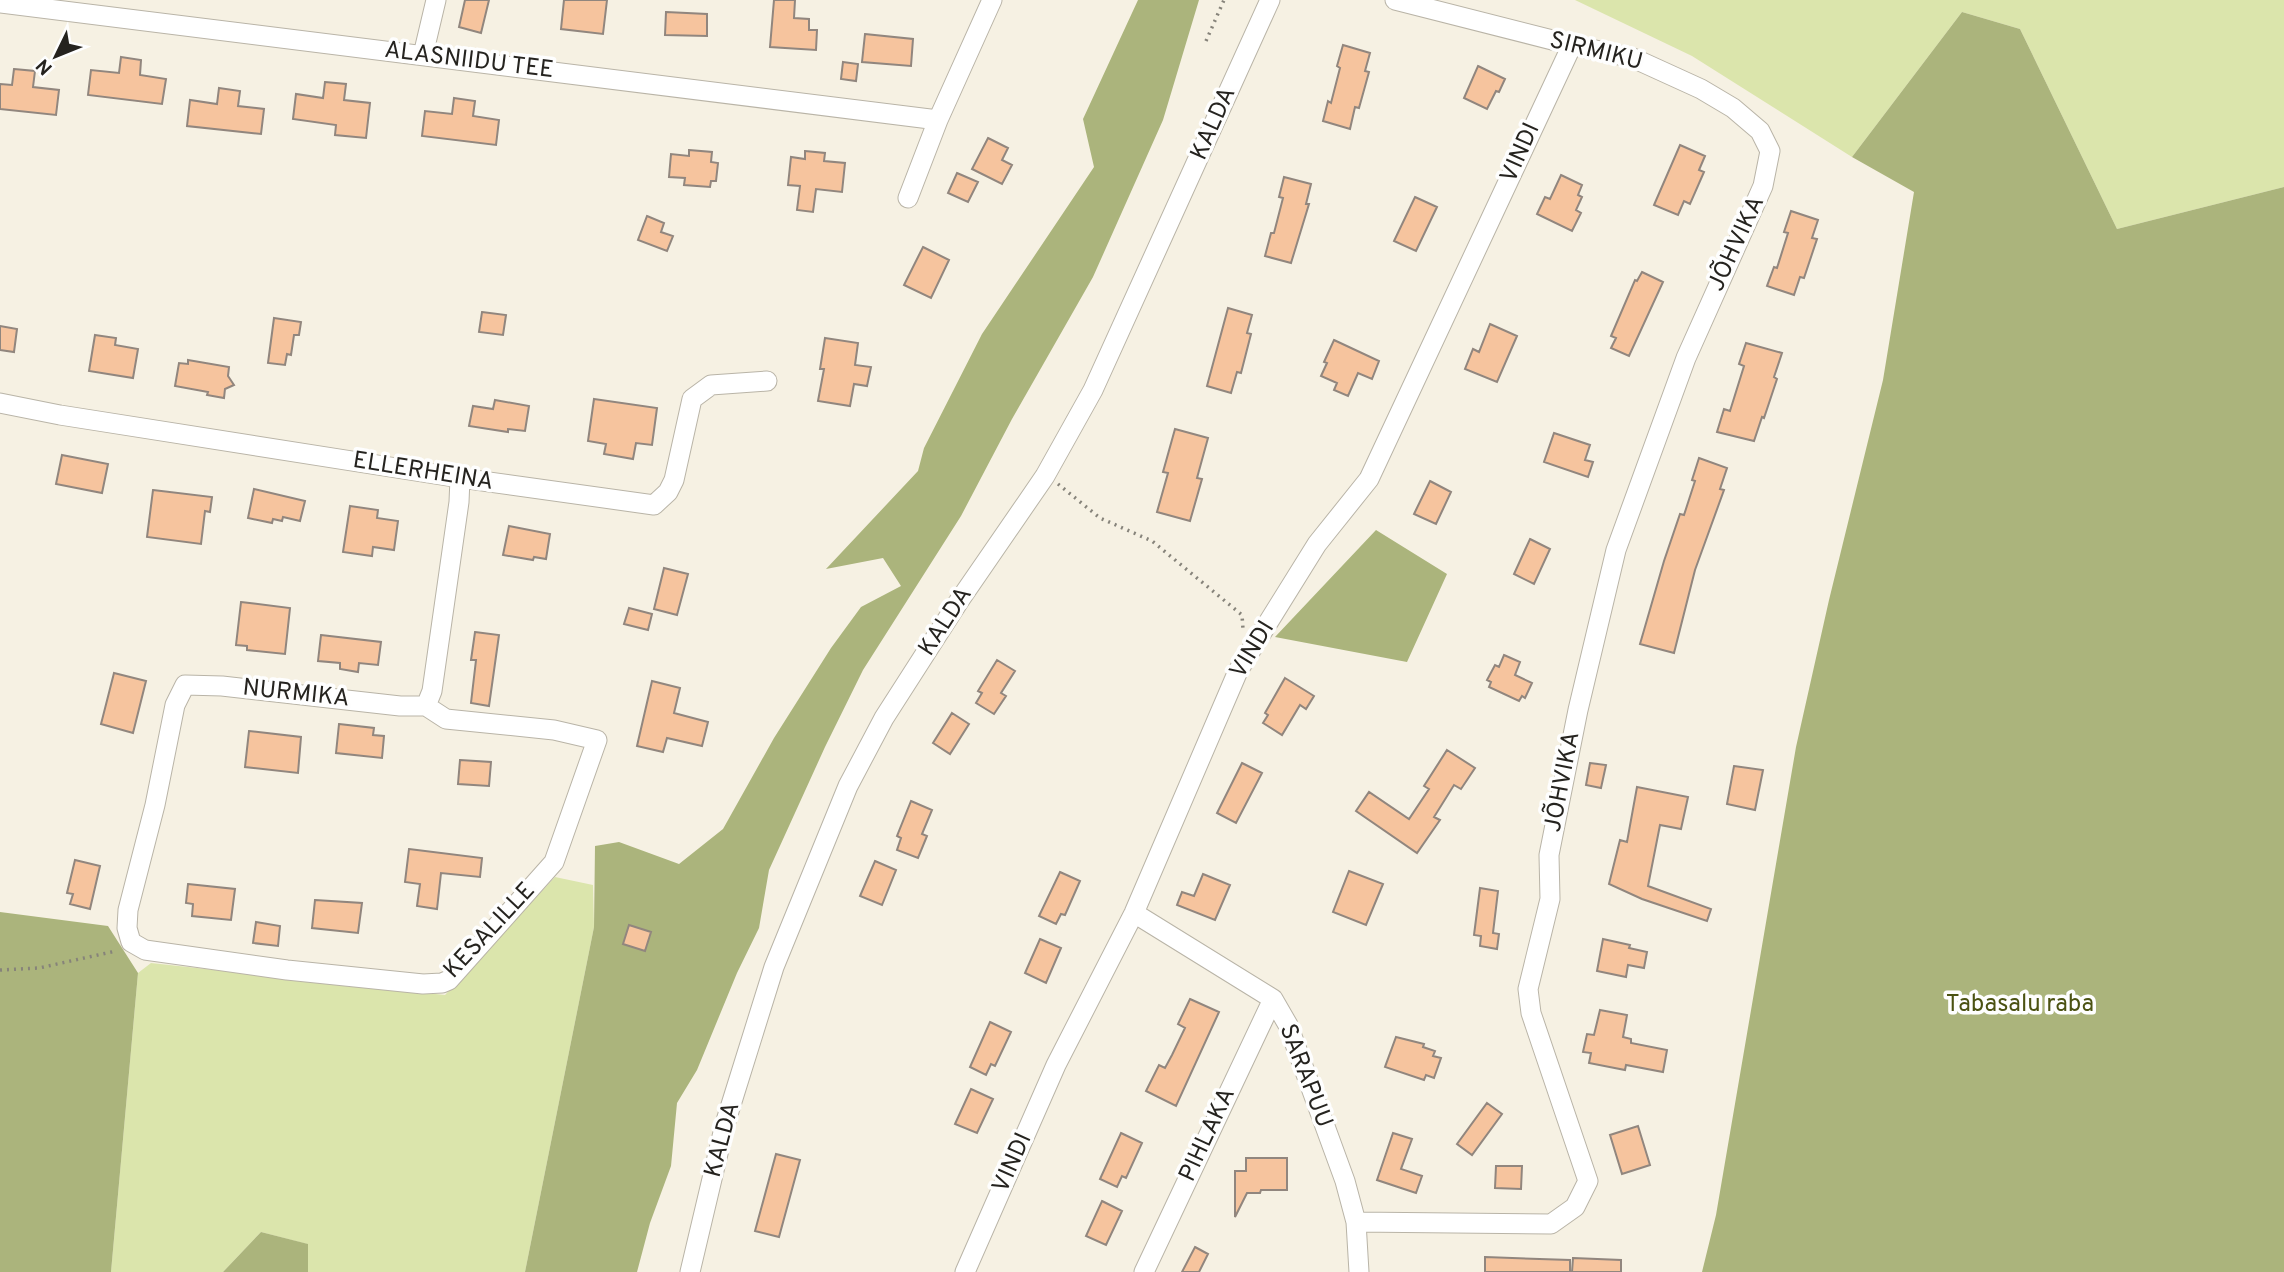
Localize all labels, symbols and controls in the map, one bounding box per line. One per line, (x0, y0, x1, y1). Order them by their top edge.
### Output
north arrow (21, 21, 91, 91)
street label: SIRMIKU (1546, 26, 1646, 78)
street label: ALASNIIDU TEE (383, 36, 555, 86)
text: N (32, 53, 58, 79)
street label: KALDA (1185, 83, 1243, 165)
street label: VINDI (1495, 118, 1547, 188)
street label: JÕHVIKA (1700, 191, 1772, 296)
street label: ELLERHEINA (351, 446, 495, 498)
street label: KALDA (913, 582, 979, 662)
street label: VINDI (1224, 616, 1282, 684)
street label: NURMIKA (241, 673, 351, 715)
street label: JÕHVIKA (1537, 729, 1587, 835)
street label: KESALILLE (438, 877, 542, 985)
park label: Tabasalu raba (1946, 990, 2094, 1020)
street label: SARAPUU (1272, 1020, 1338, 1132)
street label: PIHLAKA (1173, 1083, 1243, 1187)
street label: KALDA (699, 1099, 747, 1181)
street label: VINDI (987, 1128, 1039, 1198)

